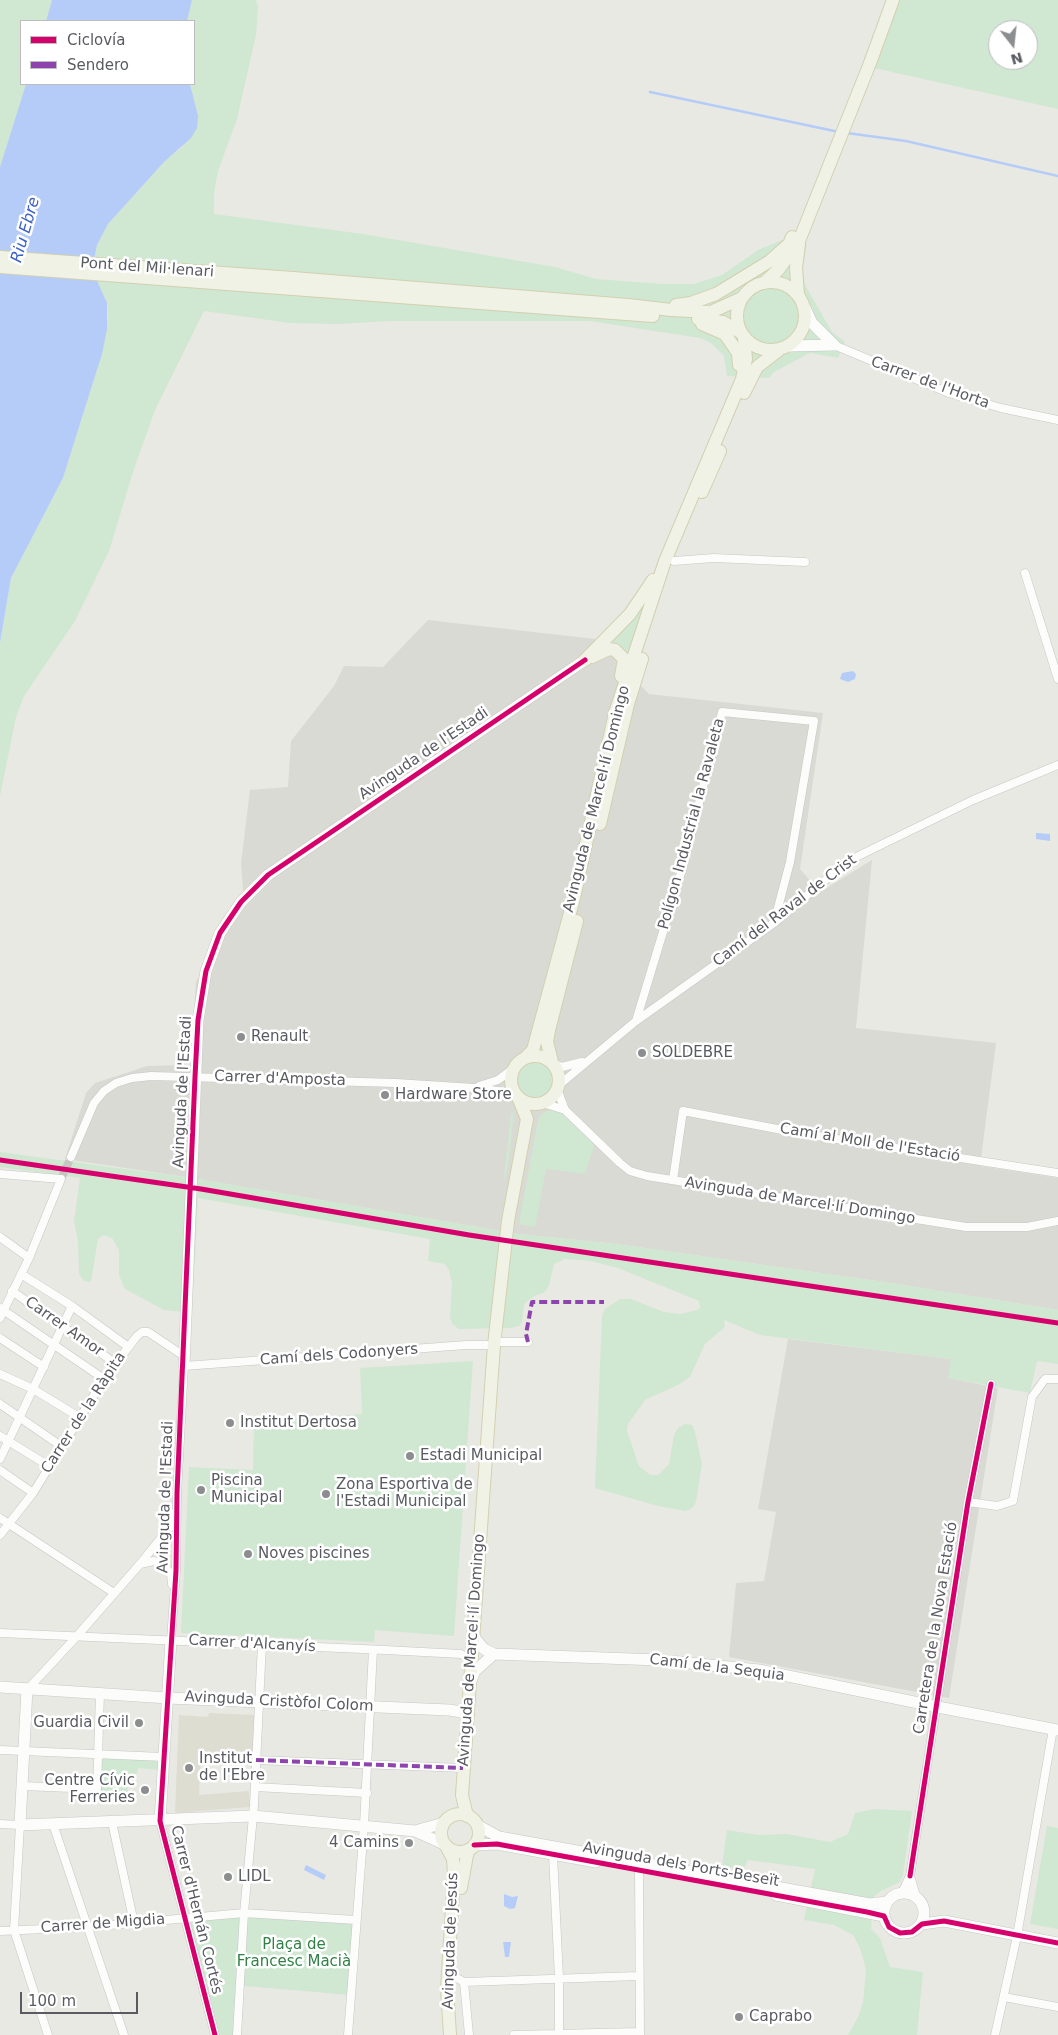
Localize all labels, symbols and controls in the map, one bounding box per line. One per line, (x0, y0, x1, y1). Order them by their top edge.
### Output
legend (20, 20, 195, 85)
north arrow (988, 20, 1038, 70)
text: Ciclovía (67, 31, 125, 49)
text: N (1009, 49, 1025, 68)
text: Sendero (67, 56, 129, 74)
water label: Riu Ebre (7, 195, 45, 265)
street label: Pont del Mil·lenari (80, 254, 214, 282)
street label: Carrer de l'Horta (868, 353, 992, 413)
street label: Avinguda de Marcel·lí Domingo (560, 684, 634, 914)
street label: Avinguda de l'Estadi (356, 704, 492, 804)
street label: Polígon Industrial la Ravaleta (655, 716, 729, 932)
street label: Camí del Raval de Crist (710, 851, 860, 971)
street label: Avinguda de l'Estadi (170, 1015, 196, 1169)
place label: Renault (251, 1028, 308, 1046)
marker: Renault (235, 1031, 247, 1043)
place label: SOLDEBRE (652, 1044, 733, 1062)
marker: SOLDEBRE (636, 1047, 648, 1059)
street label: Carrer d'Amposta (214, 1068, 346, 1090)
place label: Hardware Store (395, 1086, 512, 1104)
marker: Hardware Store (379, 1089, 391, 1101)
street label: Camí al Moll de l'Estació (779, 1120, 961, 1166)
street label: Avinguda de Marcel·lí Domingo (683, 1174, 917, 1228)
street label: Carrer Amor (21, 1293, 107, 1361)
street label: Camí dels Codonyers (259, 1340, 419, 1370)
street label: Carrer de la Ràpita (38, 1349, 130, 1477)
place label: Institut Dertosa (240, 1414, 357, 1432)
marker: Institut Dertosa (224, 1417, 236, 1429)
street label: Avinguda de l'Estadi (154, 1421, 178, 1573)
place label: Estadi Municipal (420, 1447, 542, 1465)
marker: Estadi Municipal (404, 1450, 416, 1462)
place label: Piscina Municipal (211, 1472, 282, 1507)
place label: Zona Esportiva de l'Estadi Municipal (336, 1476, 473, 1511)
marker: Piscina Municipal (195, 1484, 207, 1496)
marker: Zona Esportiva de l'Estadi Municipal (320, 1488, 332, 1500)
street label: Carretera de la Nova Estació (910, 1521, 962, 1735)
street label: Avinguda de Marcel·lí Domingo (455, 1533, 489, 1767)
place label: Noves piscines (258, 1545, 370, 1563)
marker: Noves piscines (242, 1548, 254, 1560)
street label: Carrer d'Alcanyís (188, 1632, 316, 1656)
street label: Camí de la Sequia (648, 1651, 786, 1685)
street label: Avinguda Cristòfol Colom (184, 1688, 374, 1716)
place label: Guardia Civil (33, 1714, 129, 1732)
marker: Guardia Civil (133, 1717, 145, 1729)
place label: Institut de l'Ebre (199, 1750, 265, 1785)
marker: Institut de l'Ebre (183, 1762, 195, 1774)
place label: Centre Cívic Ferreries (44, 1772, 135, 1807)
marker: Centre Cívic Ferreries (139, 1784, 151, 1796)
street label: Carrer d'Hernán Cortés (166, 1824, 226, 1996)
place label: 4 Camins (329, 1834, 399, 1852)
marker: 4 Camins (403, 1837, 415, 1849)
street label: Avinguda dels Ports-Beseït (581, 1839, 781, 1891)
place label: LIDL (238, 1868, 271, 1886)
marker: LIDL (222, 1871, 234, 1883)
street label: Avinguda de Jesús (440, 1872, 462, 2010)
street label: Carrer de Migdia (40, 1911, 166, 1937)
park label: Plaça de Francesc Macià (237, 1936, 351, 1971)
scale bar (22, 1982, 140, 2014)
text: 100 m (28, 1992, 76, 2010)
place label: Caprabo (749, 2008, 812, 2026)
marker: Caprabo (733, 2011, 745, 2023)

